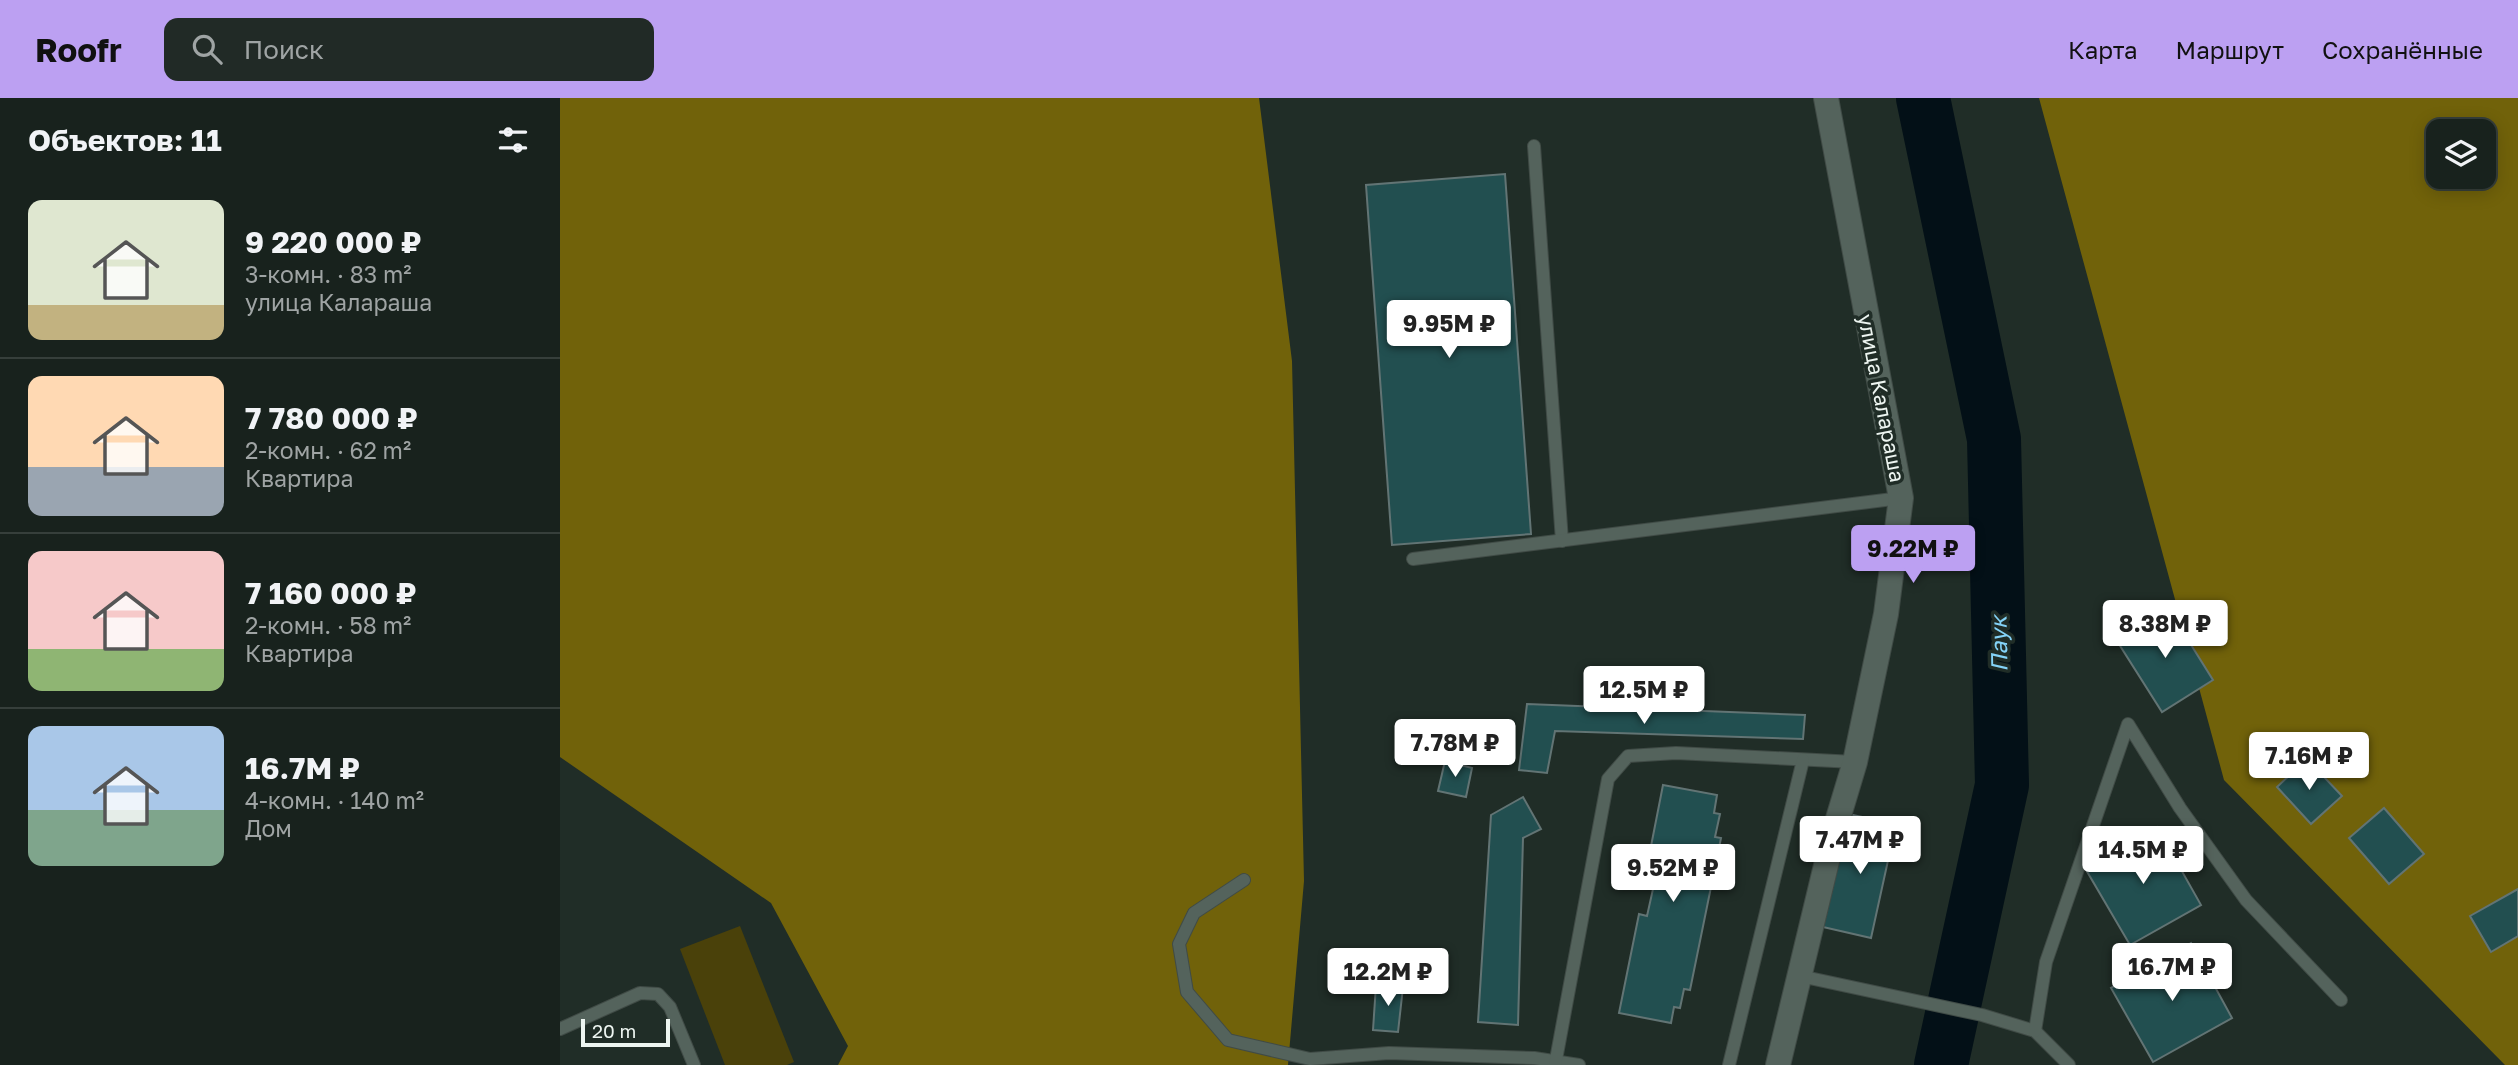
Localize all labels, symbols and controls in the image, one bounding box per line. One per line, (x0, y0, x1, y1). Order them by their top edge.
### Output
search box (164, 18, 654, 81)
text: Roofr (35, 30, 122, 69)
icon: search (188, 30, 226, 68)
text: Поиск (244, 34, 324, 65)
text: Карта (2068, 35, 2138, 64)
text: Маршрут (2176, 35, 2284, 64)
text: Сохранённые (2322, 35, 2483, 64)
map controls (2426, 119, 2496, 189)
button: layers (2426, 119, 2496, 189)
icon: filters (494, 121, 532, 159)
text: Объектов: 11 (28, 122, 222, 158)
text: 9 220 000 ₽ (245, 224, 421, 260)
icon: home (84, 228, 168, 312)
text: 3-комн. · 83 m² (245, 260, 412, 288)
text: улица Калараша (245, 288, 432, 316)
pin: 9.95M ₽ (1384, 300, 1514, 360)
text: 9.95M ₽ (1403, 309, 1495, 337)
street label: улица Калараша (1853, 312, 1911, 484)
text: 7 780 000 ₽ (245, 400, 418, 436)
icon: home (84, 404, 168, 488)
text: 2-комн. · 62 m² (245, 436, 411, 464)
text: Квартира (245, 464, 353, 492)
pin: 9.22M ₽ (1848, 526, 1978, 585)
text: 9.22M ₽ (1867, 534, 1959, 562)
text: 7 160 000 ₽ (245, 575, 417, 611)
icon: home (84, 579, 168, 663)
pin: 8.38M ₽ (2100, 601, 2230, 660)
text: 8.38M ₽ (2119, 609, 2211, 637)
text: 2-комн. · 58 m² (245, 611, 411, 639)
water label: Паук (1983, 613, 2012, 672)
text: Квартира (245, 639, 353, 667)
pin: 12.5M ₽ (1579, 666, 1709, 726)
text: 12.5M ₽ (1599, 675, 1689, 703)
pin: 7.78M ₽ (1390, 720, 1520, 779)
text: 7.78M ₽ (1411, 728, 1499, 756)
pin: 7.16M ₽ (2244, 732, 2374, 792)
text: 7.16M ₽ (2265, 741, 2353, 769)
text: 16.7M ₽ (245, 750, 360, 786)
icon: home (84, 754, 168, 838)
text: 4-комн. · 140 m² (245, 786, 424, 814)
text: Дом (245, 814, 292, 842)
pin: 7.47M ₽ (1795, 816, 1925, 876)
text: 7.47M ₽ (1816, 825, 1904, 853)
pin: 14.5M ₽ (2078, 826, 2208, 886)
text: 14.5M ₽ (2098, 835, 2188, 863)
pin: 9.52M ₽ (1608, 844, 1738, 904)
text: 9.52M ₽ (1627, 853, 1719, 881)
pin: 16.7M ₽ (2107, 944, 2237, 1003)
pin: 12.2M ₽ (1323, 948, 1453, 1008)
text: 16.7M ₽ (2128, 952, 2216, 980)
text: 12.2M ₽ (1343, 957, 1433, 985)
scale bar (581, 1016, 670, 1048)
text: 20 m (592, 1019, 636, 1042)

